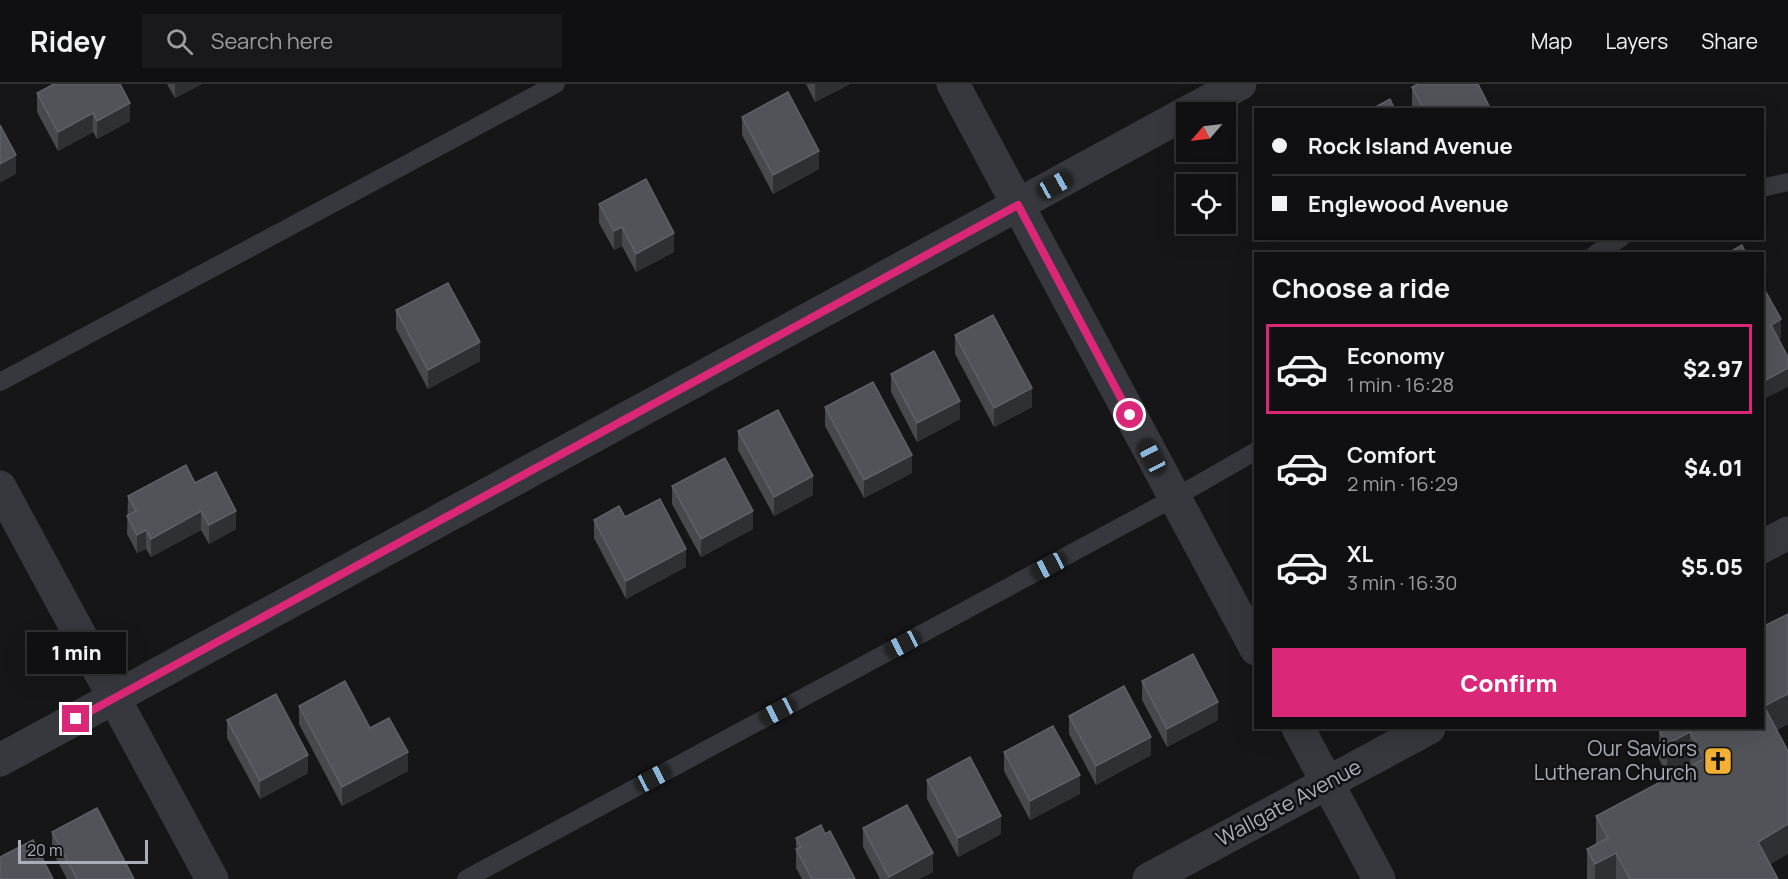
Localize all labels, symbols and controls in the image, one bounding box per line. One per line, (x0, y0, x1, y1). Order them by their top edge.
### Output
search box (142, 14, 562, 68)
text: Ridey (30, 22, 106, 60)
icon: search (163, 25, 196, 58)
text: Search here (211, 26, 333, 56)
text: Map (1531, 27, 1572, 55)
text: Layers (1605, 27, 1668, 55)
text: Share (1701, 27, 1758, 55)
north arrow (1176, 102, 1236, 162)
map controls (1176, 102, 1236, 234)
text: Rock Island Avenue (1308, 131, 1513, 161)
car (1035, 168, 1075, 202)
button: locate (1176, 174, 1236, 234)
text: Englewood Avenue (1308, 189, 1509, 219)
text: Choose a ride (1272, 269, 1450, 306)
text: Economy (1347, 341, 1445, 371)
icon: car (1275, 342, 1329, 396)
text: $2.97 (1683, 354, 1743, 384)
text: 1 min · 16:28 (1347, 371, 1454, 398)
route start (1116, 401, 1143, 428)
car (1136, 437, 1168, 477)
text: Comfort (1347, 440, 1436, 470)
icon: car (1275, 441, 1329, 495)
text: $4.01 (1684, 453, 1743, 483)
text: 2 min · 16:29 (1347, 470, 1458, 497)
text: XL (1347, 539, 1373, 569)
icon: car (1275, 540, 1329, 594)
car (1029, 550, 1069, 582)
text: $5.05 (1681, 552, 1743, 582)
text: 3 min · 16:30 (1347, 569, 1458, 596)
car (883, 628, 923, 660)
callout: 1 min (26, 632, 125, 674)
text: 1 min (51, 639, 102, 666)
button: Confirm (1272, 648, 1746, 717)
car (758, 695, 798, 727)
route end (62, 705, 89, 732)
place label: Our Saviors Lutheran Church (1534, 734, 1697, 786)
church icon: Our Saviors Lutheran Church (1702, 745, 1734, 777)
street label: Wallgate Avenue (1211, 752, 1366, 852)
car (633, 762, 673, 794)
scale bar (18, 837, 148, 864)
text: 20 m (27, 839, 63, 861)

